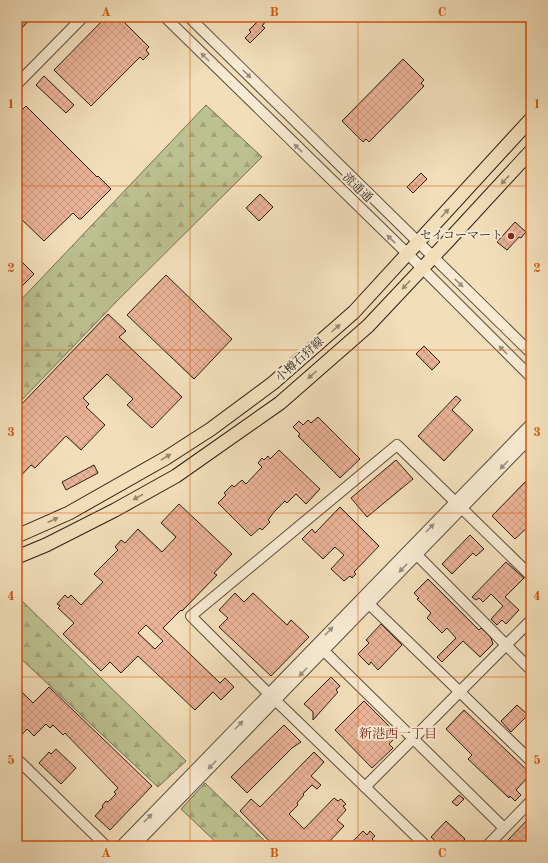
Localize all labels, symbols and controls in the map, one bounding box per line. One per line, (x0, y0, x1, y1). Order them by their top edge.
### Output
text: A (101, 6, 111, 19)
text: B (269, 6, 279, 19)
text: C (438, 6, 446, 19)
one-way arrow (200, 52, 210, 62)
one-way arrow (242, 69, 252, 79)
text: 1 (7, 98, 15, 111)
text: 1 (533, 98, 541, 111)
one-way arrow (293, 143, 303, 153)
street label: 流通通 (340, 170, 375, 205)
one-way arrow (500, 175, 509, 185)
one-way arrow (440, 208, 449, 218)
place label: セイコーマート (420, 229, 503, 242)
marker: セイコーマート (506, 231, 516, 241)
one-way arrow (386, 234, 396, 244)
text: 2 (7, 262, 15, 275)
text: 2 (533, 262, 541, 275)
one-way arrow (454, 278, 464, 288)
one-way arrow (401, 280, 411, 290)
one-way arrow (331, 323, 341, 332)
street label: 小樽石狩線 (272, 334, 326, 385)
one-way arrow (498, 345, 508, 355)
one-way arrow (307, 370, 318, 379)
text: 3 (7, 426, 15, 439)
text: 3 (533, 426, 541, 439)
one-way arrow (160, 454, 172, 461)
one-way arrow (499, 460, 509, 470)
one-way arrow (132, 494, 144, 501)
one-way arrow (47, 517, 58, 523)
one-way arrow (425, 523, 435, 533)
one-way arrow (399, 563, 408, 573)
text: 4 (7, 590, 15, 603)
text: 4 (533, 590, 541, 603)
one-way arrow (325, 626, 334, 636)
one-way arrow (298, 667, 308, 677)
one-way arrow (234, 720, 244, 730)
district label: 新港西一丁目 (359, 727, 437, 741)
text: 5 (7, 754, 15, 767)
text: 5 (533, 754, 541, 767)
one-way arrow (208, 760, 217, 770)
one-way arrow (144, 813, 153, 823)
text: A (101, 847, 111, 860)
text: B (269, 847, 279, 860)
text: C (438, 847, 446, 860)

